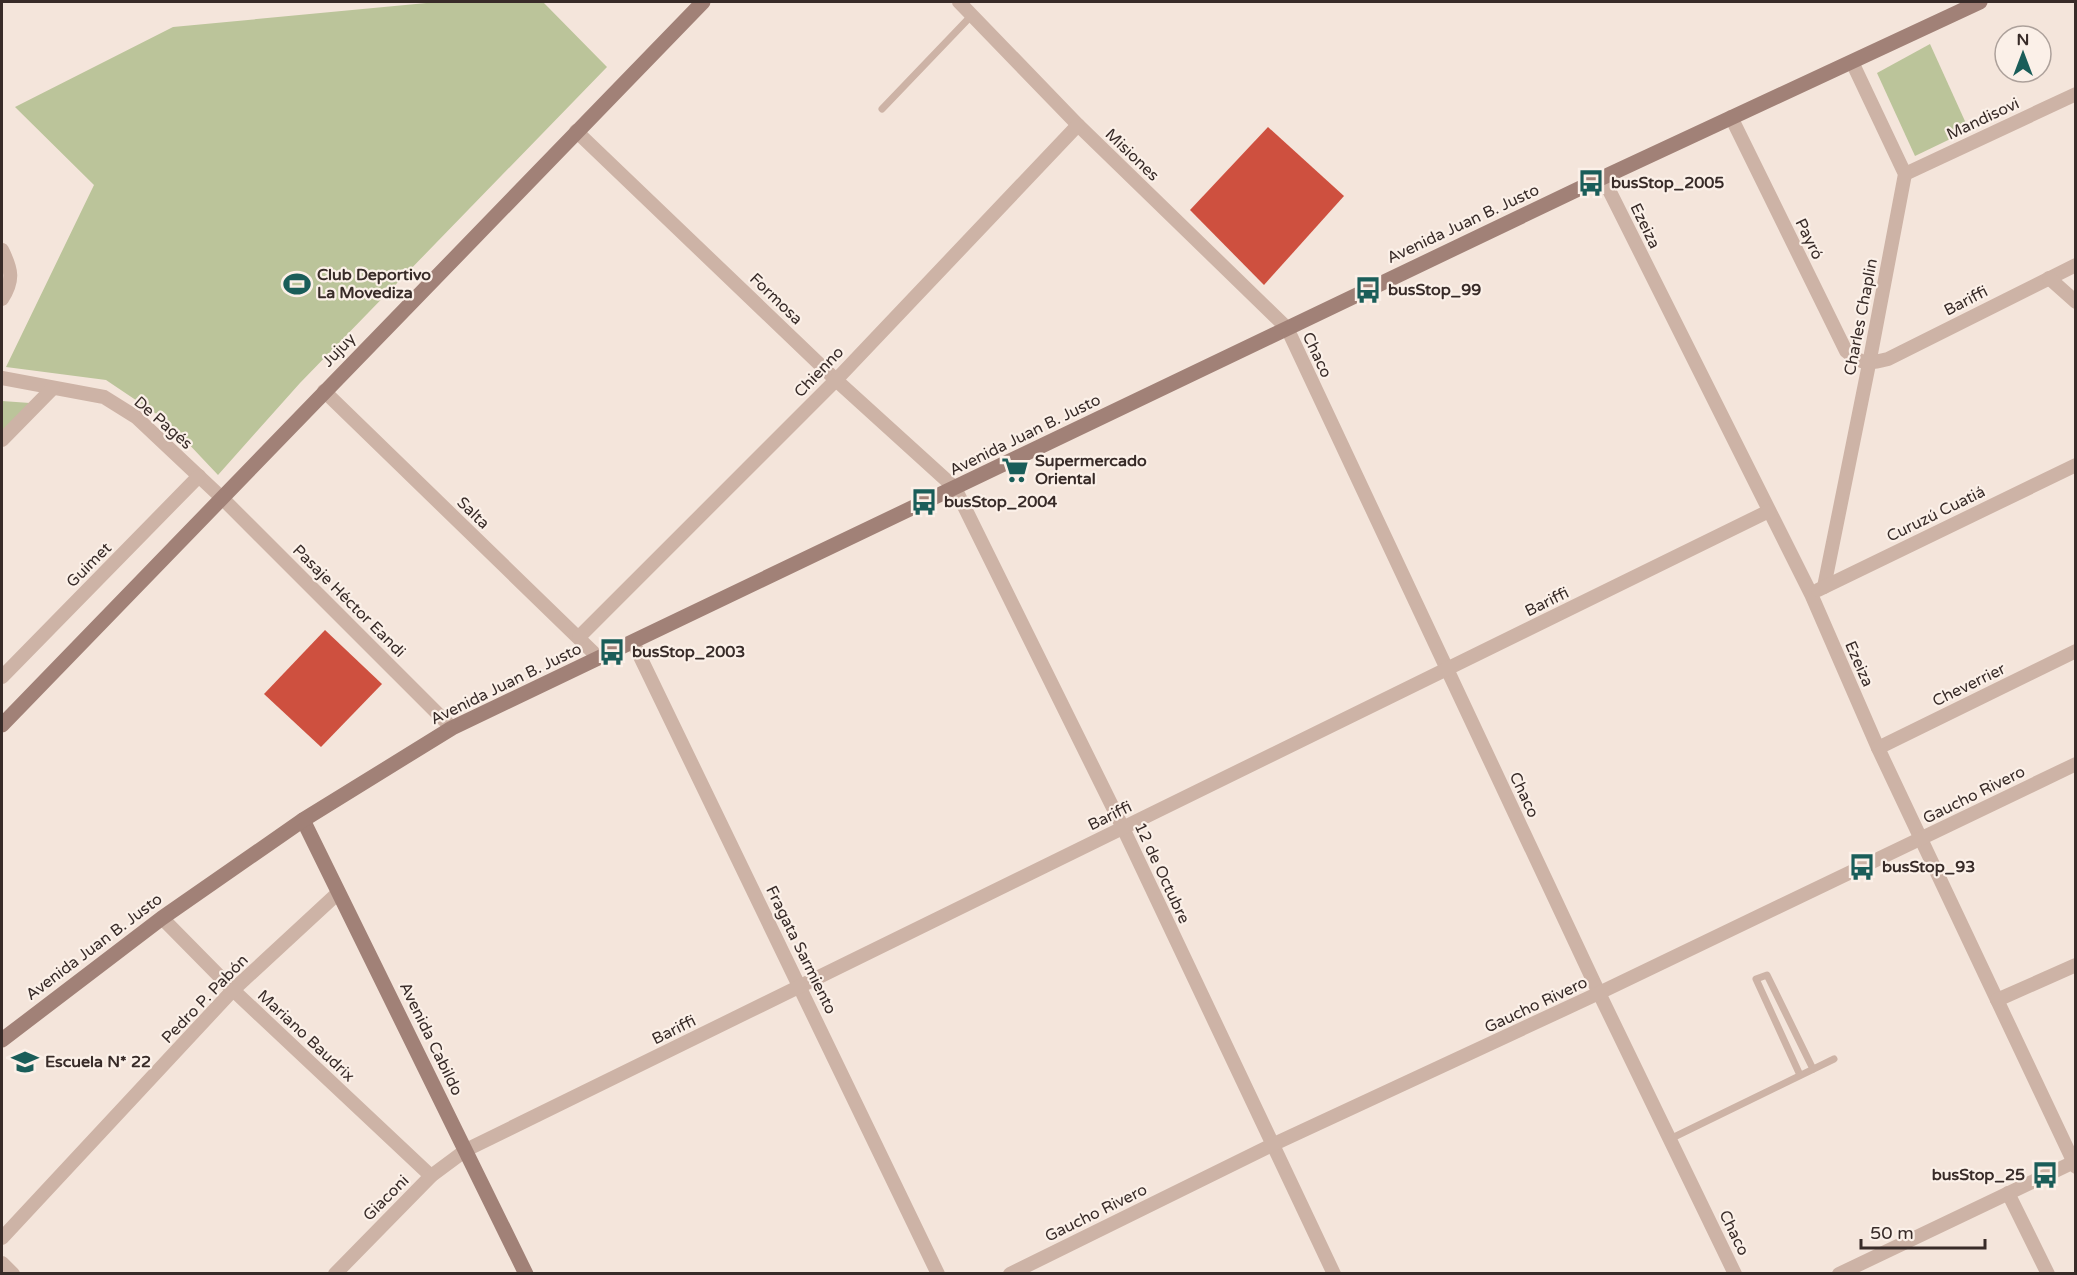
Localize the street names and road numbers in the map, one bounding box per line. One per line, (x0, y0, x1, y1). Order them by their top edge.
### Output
street label: Mandisovi (1943, 93, 2023, 145)
street label: Misiones (1101, 124, 1163, 186)
street label: Avenida Juan B. Justo (1384, 180, 1542, 268)
street label: Ezeiza (1625, 200, 1665, 252)
street label: Payró (1790, 215, 1828, 263)
street label: Charles Chaplin (1840, 257, 1882, 377)
street label: Formosa (745, 269, 807, 329)
street label: Bariffi (1941, 281, 1991, 321)
street label: Jujuy (318, 329, 360, 371)
street label: Chaco (1298, 329, 1336, 381)
street label: Chienno (790, 342, 848, 402)
street label: Avenida Juan B. Justo (946, 390, 1104, 480)
street label: De Pagés (130, 392, 196, 454)
street label: Curuzú Cuatiá (1884, 482, 1988, 546)
street label: Salta (452, 493, 494, 533)
street label: Guimet (62, 538, 116, 592)
street label: Pasaje Héctor Eandi (288, 540, 410, 662)
street label: Bariffi (1522, 583, 1572, 621)
street label: Ezeiza (1840, 638, 1878, 690)
street label: Avenida Juan B. Justo (427, 639, 585, 729)
street label: Cheverrier (1929, 658, 2010, 711)
street label: Gaucho Rivero (1920, 762, 2028, 828)
street label: Chaco (1505, 769, 1543, 821)
street label: Bariffi (1085, 797, 1135, 835)
street label: 12 de Octubre (1130, 819, 1194, 927)
street label: Fragata Sarmiento (761, 882, 841, 1018)
street label: Avenida Juan B. Justo (22, 889, 166, 1005)
street label: Pedro P. Pabón (157, 950, 253, 1048)
street label: Gaucho Rivero (1481, 972, 1591, 1038)
street label: Avenida Cabildo (395, 979, 467, 1099)
street label: Mariano Baudrix (253, 986, 359, 1086)
street label: Bariffi (649, 1011, 699, 1049)
street label: Giaconi (359, 1171, 413, 1225)
street label: Gaucho Rivero (1042, 1180, 1150, 1246)
street label: Chaco (1714, 1207, 1754, 1259)

